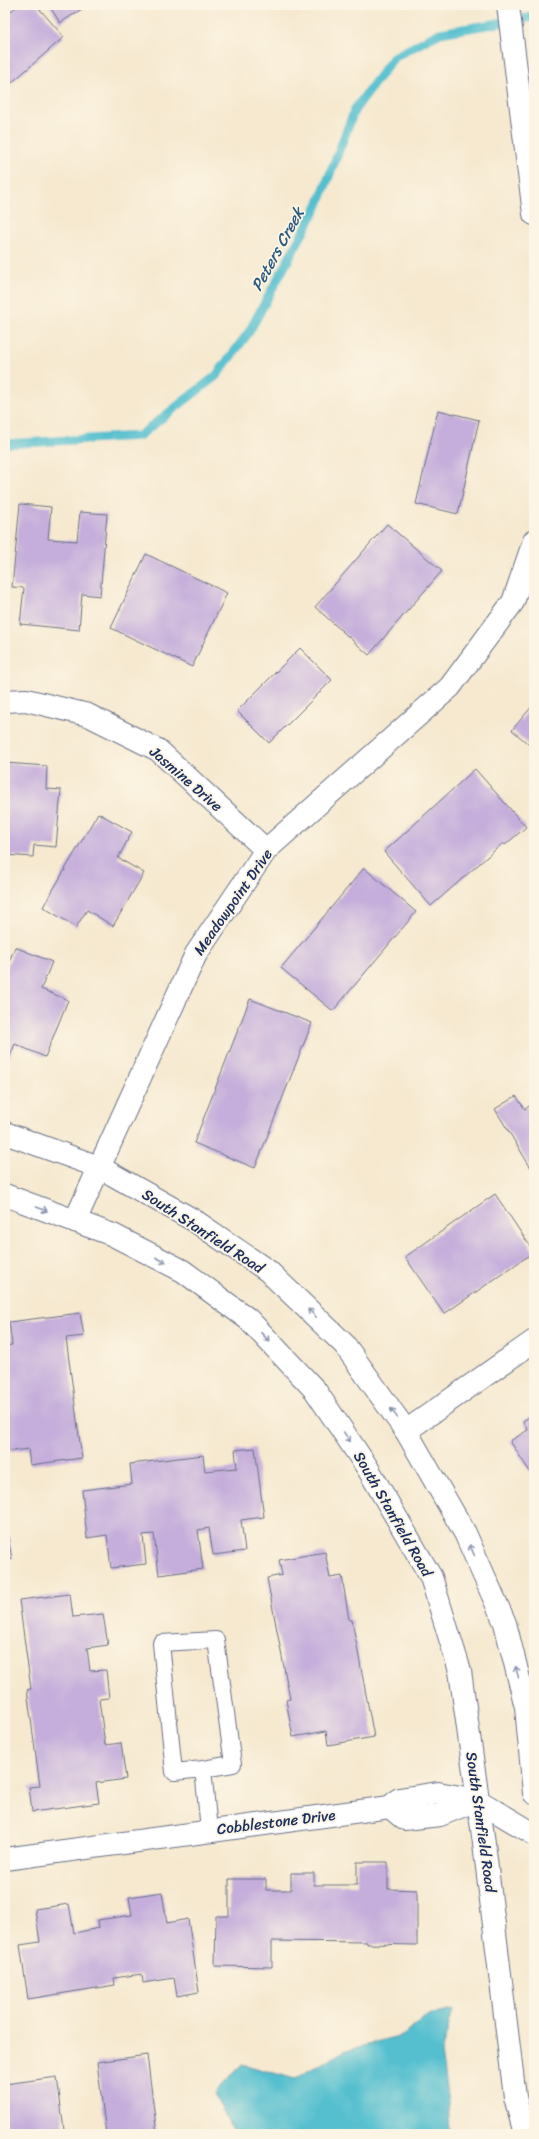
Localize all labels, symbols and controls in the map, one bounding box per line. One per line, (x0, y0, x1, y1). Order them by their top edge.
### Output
water label: Peters Creek (243, 200, 313, 296)
street label: Jasmine Drive (143, 739, 229, 819)
street label: Meadowpoint Drive (186, 843, 280, 961)
street label: South Stanfield Road (137, 1182, 270, 1281)
one-way arrow (35, 1205, 47, 1213)
one-way arrow (155, 1257, 167, 1264)
one-way arrow (307, 1308, 317, 1318)
one-way arrow (260, 1331, 269, 1341)
one-way arrow (390, 1408, 398, 1419)
one-way arrow (343, 1431, 351, 1442)
street label: South Stanfield Road (346, 1446, 440, 1583)
one-way arrow (468, 1545, 476, 1557)
one-way arrow (513, 1665, 521, 1678)
street label: South Stanfield Road (458, 1750, 504, 1895)
street label: Cobblestone Drive (215, 1802, 337, 1842)

